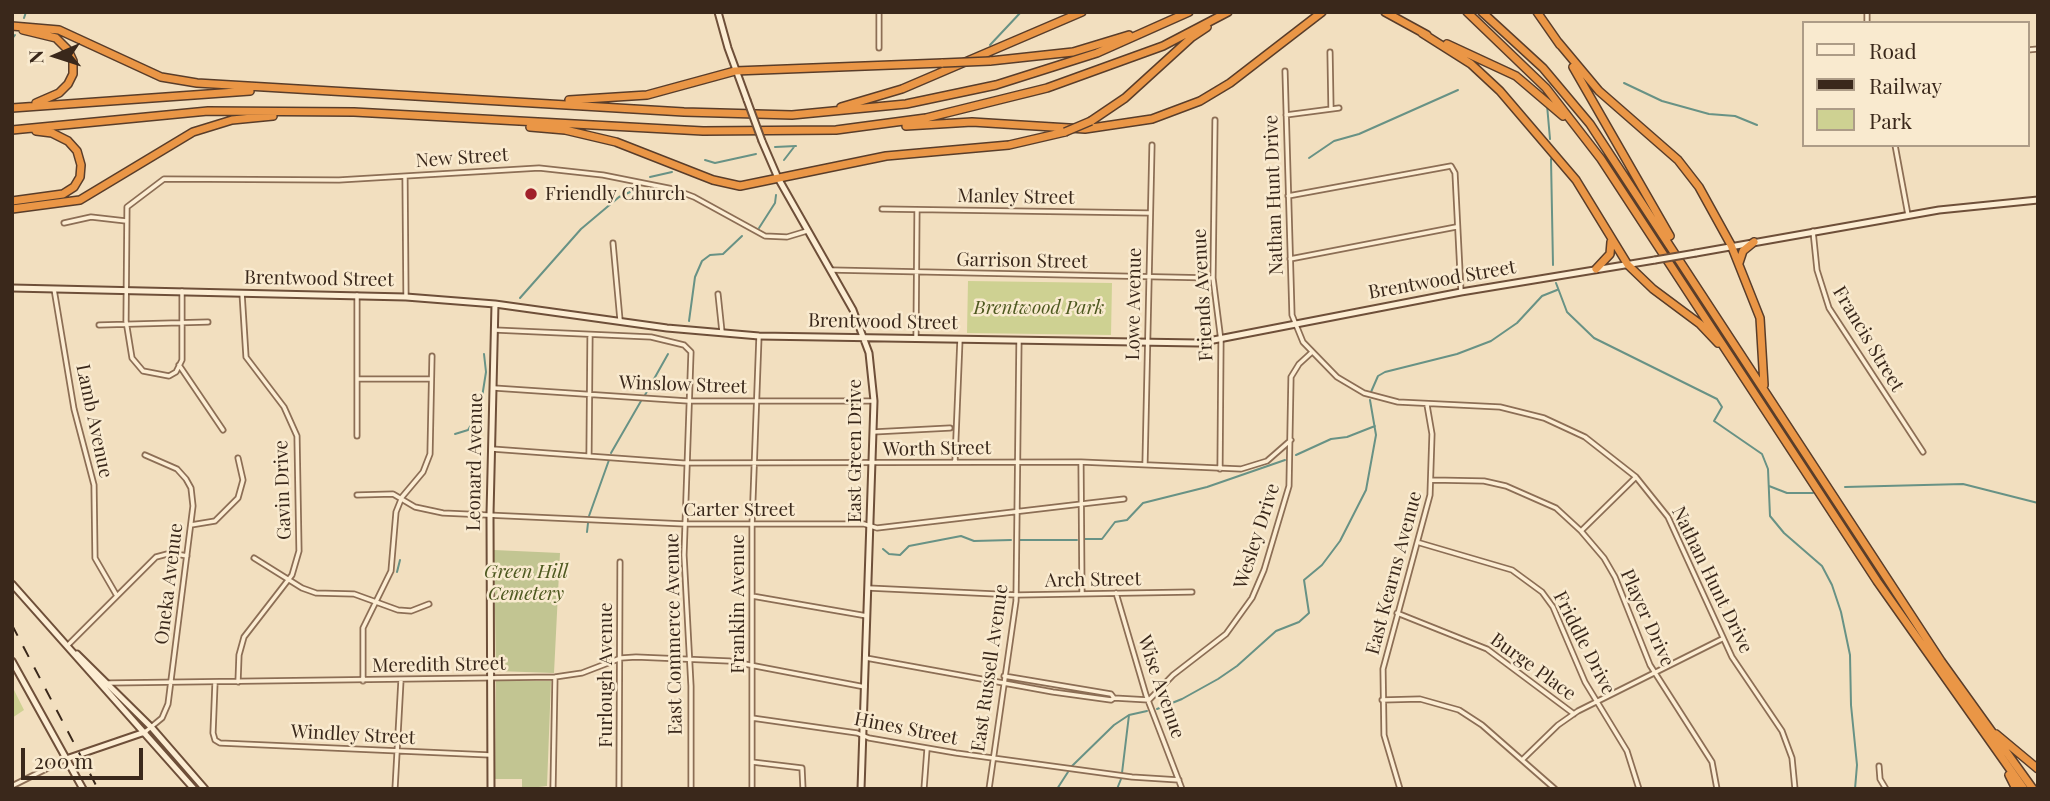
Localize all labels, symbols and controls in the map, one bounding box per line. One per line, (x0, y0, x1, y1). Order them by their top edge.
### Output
north arrow (21, 21, 91, 91)
legend (1801, 21, 2029, 147)
text: Road (1869, 36, 1917, 64)
text: N (22, 50, 48, 65)
text: Railway (1869, 71, 1942, 99)
text: Park (1869, 106, 1912, 134)
street label: Nathan Hunt Drive (1260, 114, 1288, 276)
street label: New Street (415, 143, 509, 173)
place label: Friendly Church (545, 183, 685, 205)
street label: Manley Street (957, 185, 1075, 209)
marker: Friendly Church (523, 186, 539, 202)
street label: Friends Avenue (1188, 228, 1218, 362)
street label: Lowe Avenue (1122, 247, 1146, 361)
street label: Garrison Street (956, 248, 1088, 274)
street label: Brentwood Street (1366, 256, 1518, 304)
street label: Brentwood Street (244, 266, 394, 292)
street label: Francis Street (1828, 282, 1908, 396)
park label: Brentwood Park (974, 297, 1104, 319)
street label: Brentwood Street (808, 309, 958, 335)
street label: Lamb Avenue (71, 362, 117, 480)
street label: Winslow Street (619, 371, 747, 399)
street label: East Green Drive (844, 379, 866, 523)
street label: Leonard Avenue (462, 393, 488, 531)
street label: Worth Street (883, 437, 991, 461)
street label: Gavin Drive (270, 440, 296, 540)
street label: Wesley Drive (1229, 480, 1285, 592)
street label: East Kearns Avenue (1361, 489, 1427, 657)
street label: Carter Street (683, 499, 795, 521)
street label: Nathan Hunt Drive (1667, 503, 1757, 657)
street label: Oneka Avenue (150, 522, 188, 646)
street label: East Commerce Avenue (661, 533, 687, 735)
street label: Franklin Avenue (727, 534, 749, 674)
park label: Green Hill Cemetery (484, 561, 568, 605)
street label: Player Drive (1615, 566, 1679, 670)
street label: Arch Street (1045, 568, 1141, 592)
street label: East Russell Avenue (967, 583, 1013, 753)
street label: Friddle Drive (1548, 587, 1620, 699)
street label: Furlough Avenue (595, 602, 617, 748)
street label: Burge Place (1486, 628, 1580, 706)
street label: Wise Avenue (1133, 632, 1189, 742)
street label: Meredith Street (372, 652, 506, 678)
street label: Hines Street (852, 708, 960, 750)
street label: Windley Street (290, 720, 416, 750)
scale bar (24, 734, 147, 778)
text: 200 m (34, 746, 93, 774)

